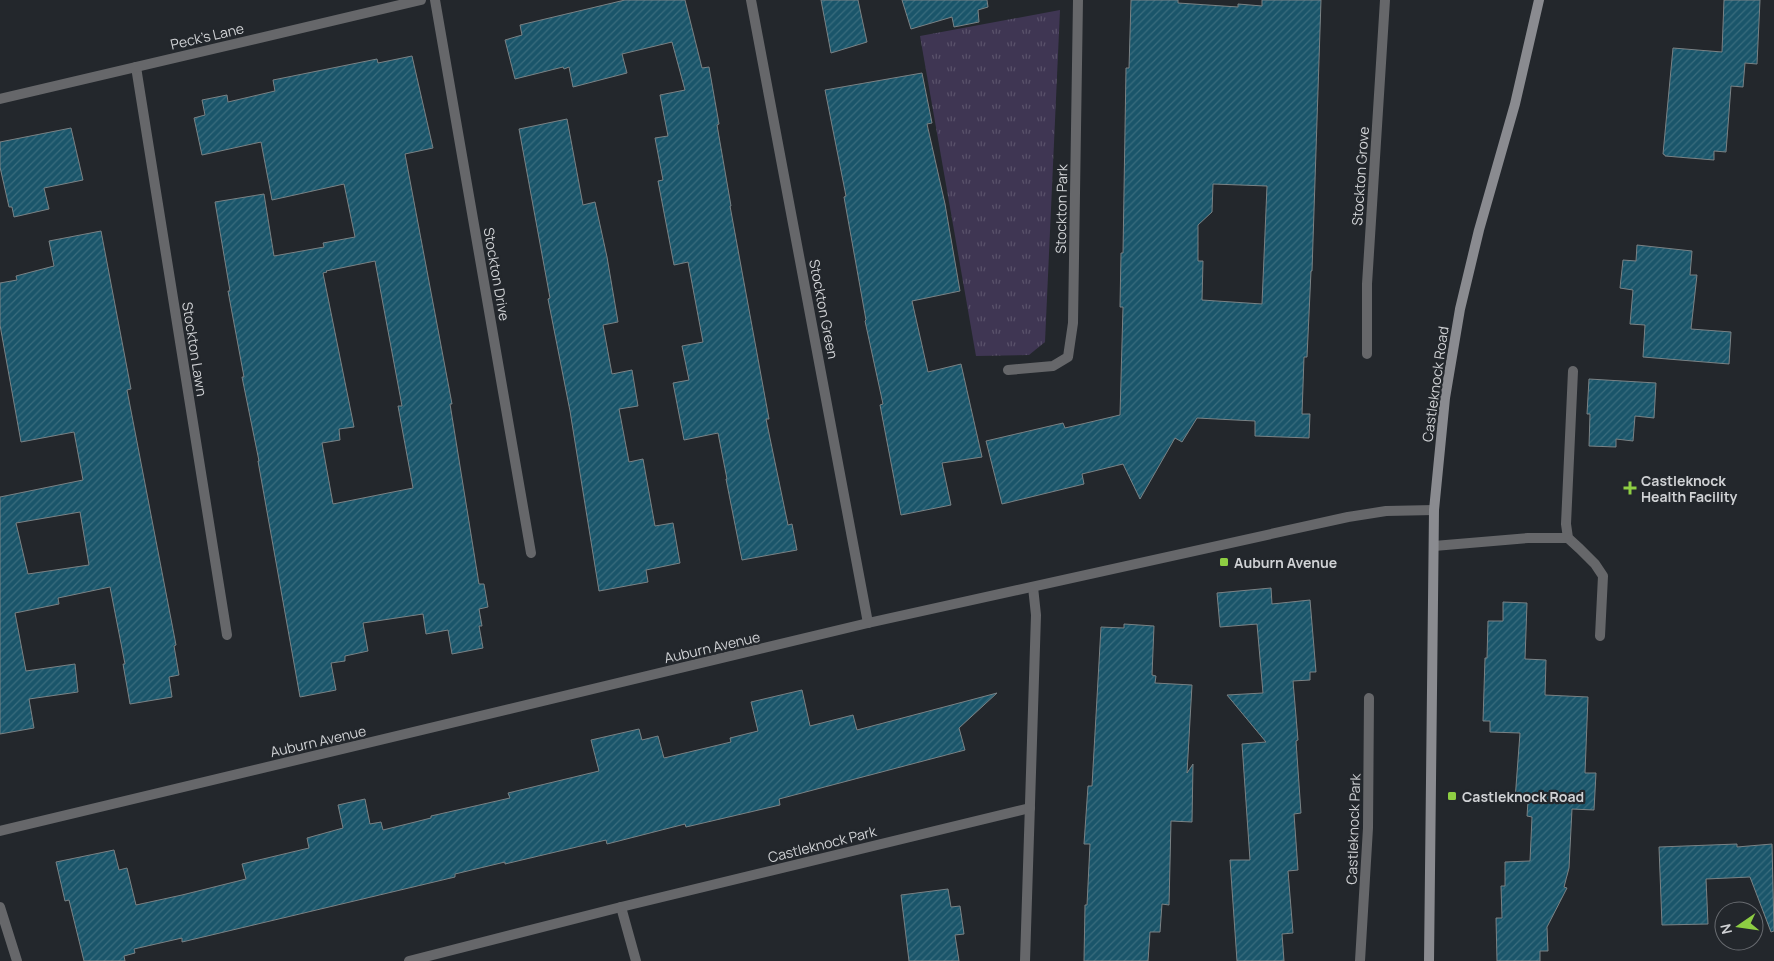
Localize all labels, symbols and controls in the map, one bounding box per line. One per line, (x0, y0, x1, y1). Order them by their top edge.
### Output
street label: Peck's Lane (168, 18, 246, 54)
street label: Stockton Grove (1347, 126, 1373, 226)
street label: Stockton Park (1051, 163, 1071, 254)
street label: Stockton Drive (479, 226, 515, 322)
street label: Stockton Green (805, 258, 843, 360)
street label: Stockton Lawn (178, 300, 212, 398)
street label: Castleknock Road (1417, 325, 1453, 443)
place label: Castleknock Health Facility (1641, 471, 1738, 506)
marker: Castleknock Health Facility (1623, 481, 1637, 495)
place label: Auburn Avenue (1234, 553, 1337, 572)
marker: Auburn Avenue (1218, 556, 1230, 568)
street label: Auburn Avenue (662, 627, 762, 667)
street label: Auburn Avenue (268, 721, 368, 761)
street label: Castleknock Park (1342, 772, 1364, 885)
place label: Castleknock Road (1462, 787, 1584, 806)
marker: Castleknock Road (1446, 790, 1458, 802)
street label: Castleknock Park (766, 821, 879, 867)
north arrow (1714, 901, 1764, 951)
text: N (1715, 922, 1736, 936)

